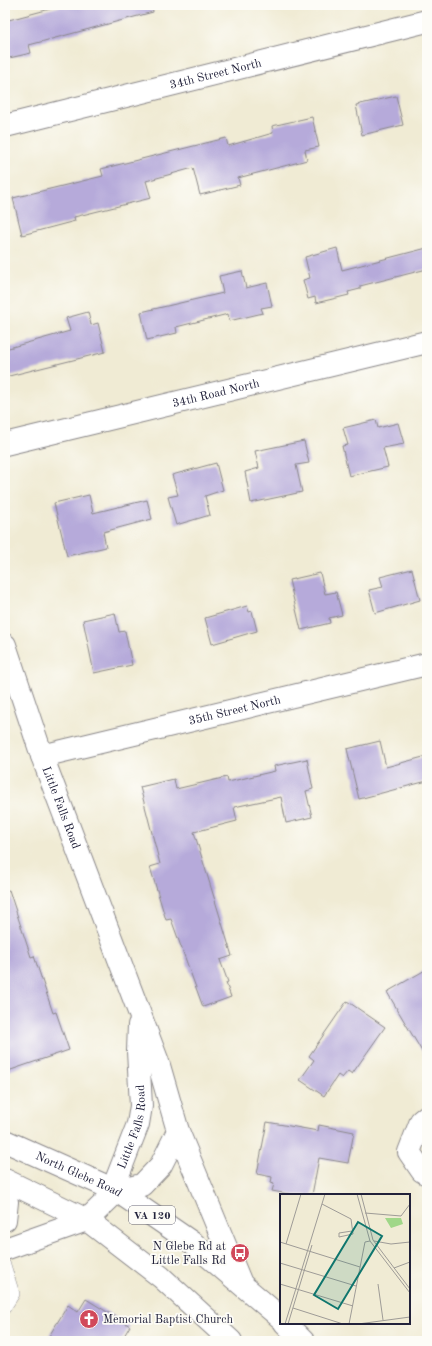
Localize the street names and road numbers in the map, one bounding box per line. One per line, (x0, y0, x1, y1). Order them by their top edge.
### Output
street label: 34th Street North (169, 57, 263, 92)
street label: 34th Road North (171, 378, 261, 410)
street label: 35th Street North (188, 694, 282, 728)
street label: Little Falls Road (40, 765, 82, 851)
street label: Little Falls Road (116, 1084, 148, 1171)
street label: North Glebe Road (33, 1150, 124, 1200)
road number: VA 120 (129, 1206, 175, 1224)

